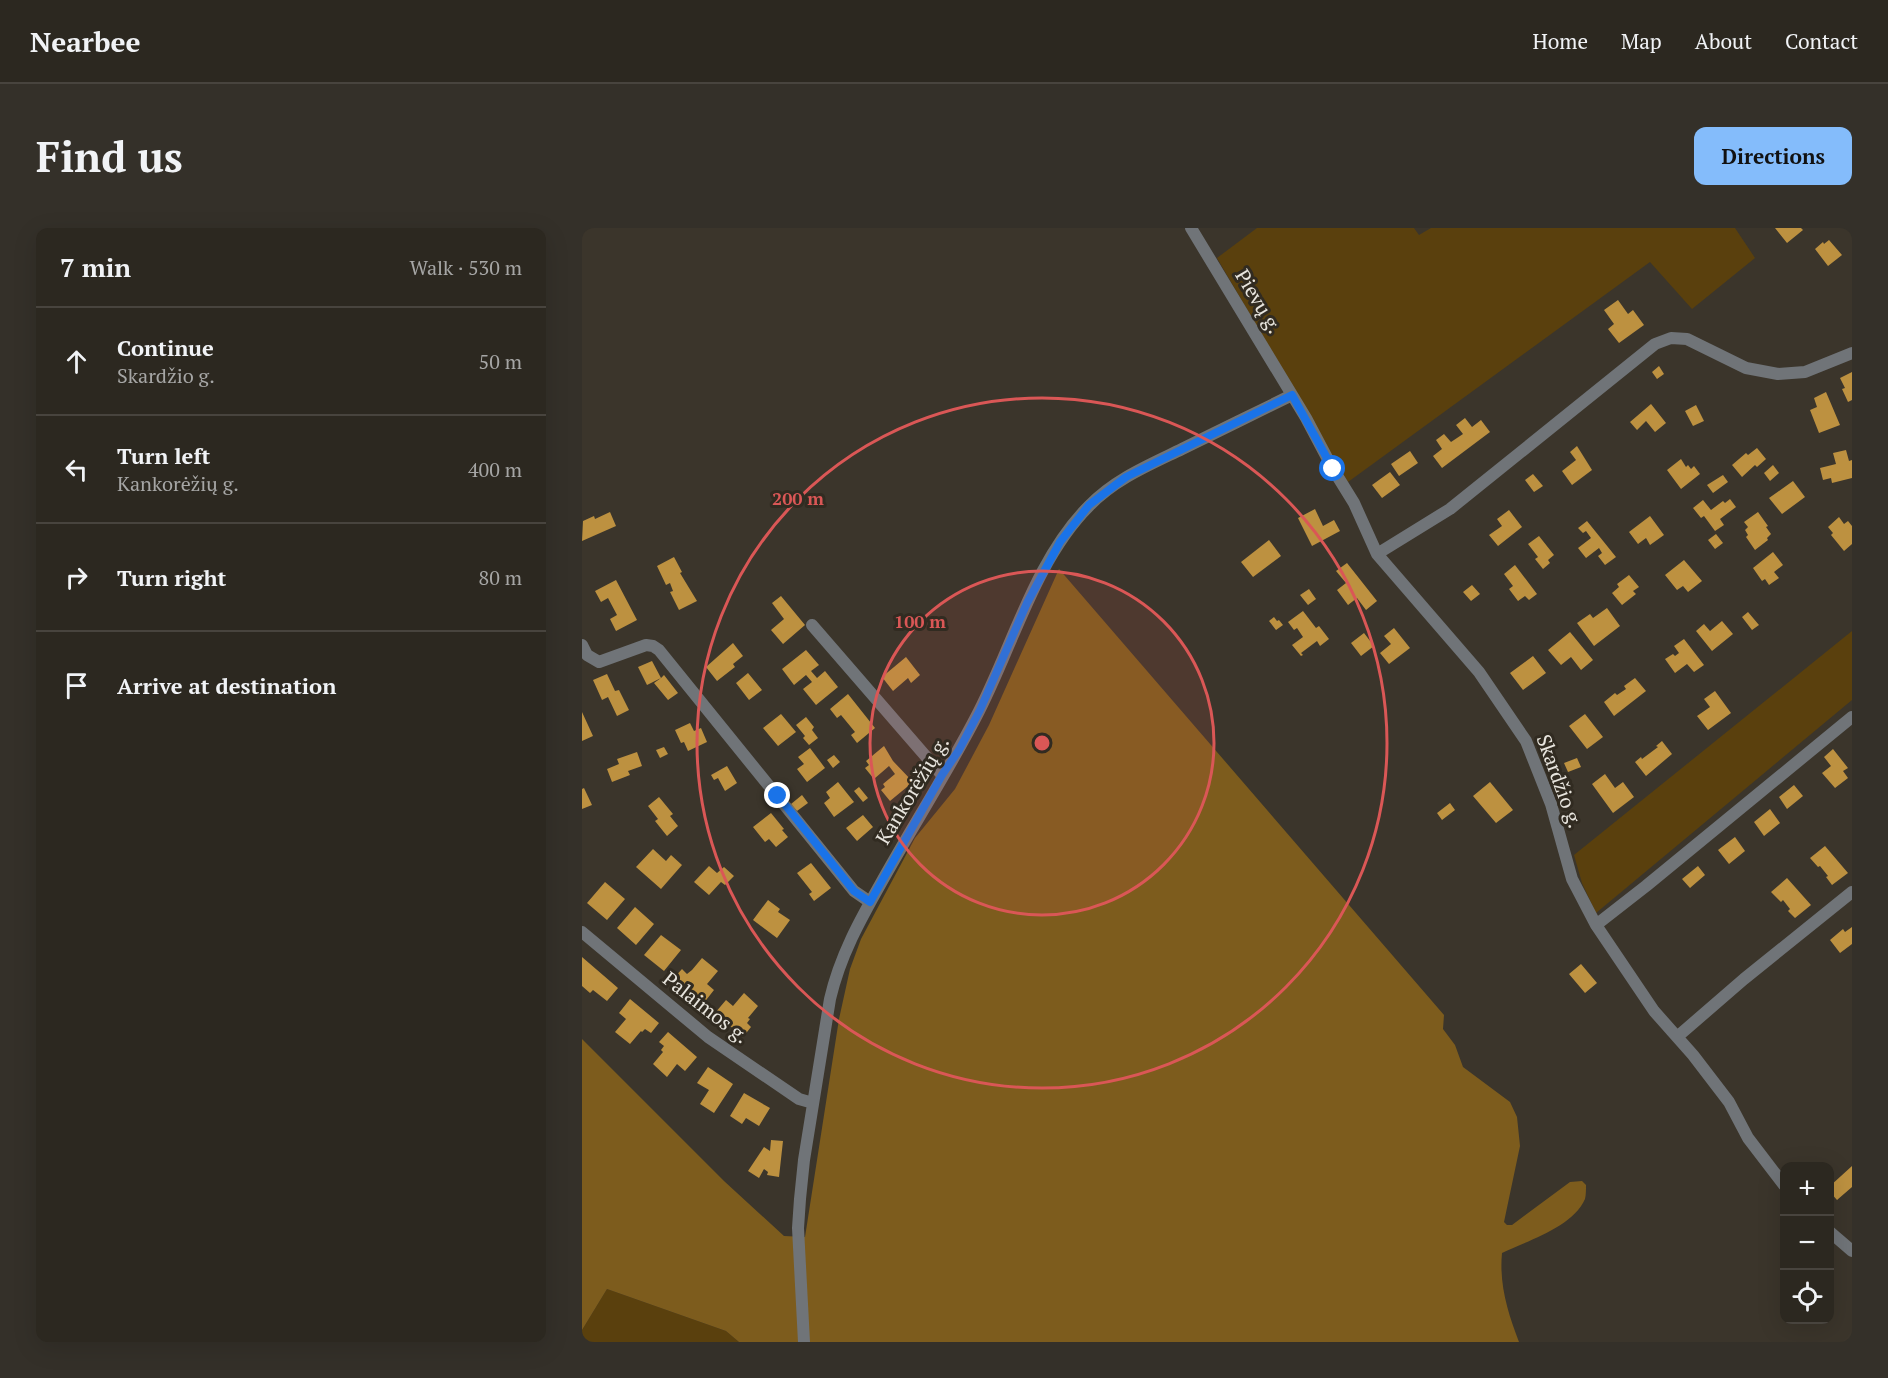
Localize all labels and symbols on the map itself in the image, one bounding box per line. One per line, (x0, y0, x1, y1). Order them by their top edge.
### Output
street label: Pievų g. (1229, 264, 1289, 338)
route start (1319, 455, 1345, 481)
text: 200 m (772, 486, 824, 510)
text: 100 m (894, 609, 946, 633)
street label: Skardžio g. (1531, 730, 1589, 832)
street label: Kankorėžių g. (869, 731, 955, 849)
centre of rings (1032, 733, 1052, 753)
route end (764, 782, 790, 808)
street label: Palaimos g. (657, 965, 755, 1049)

